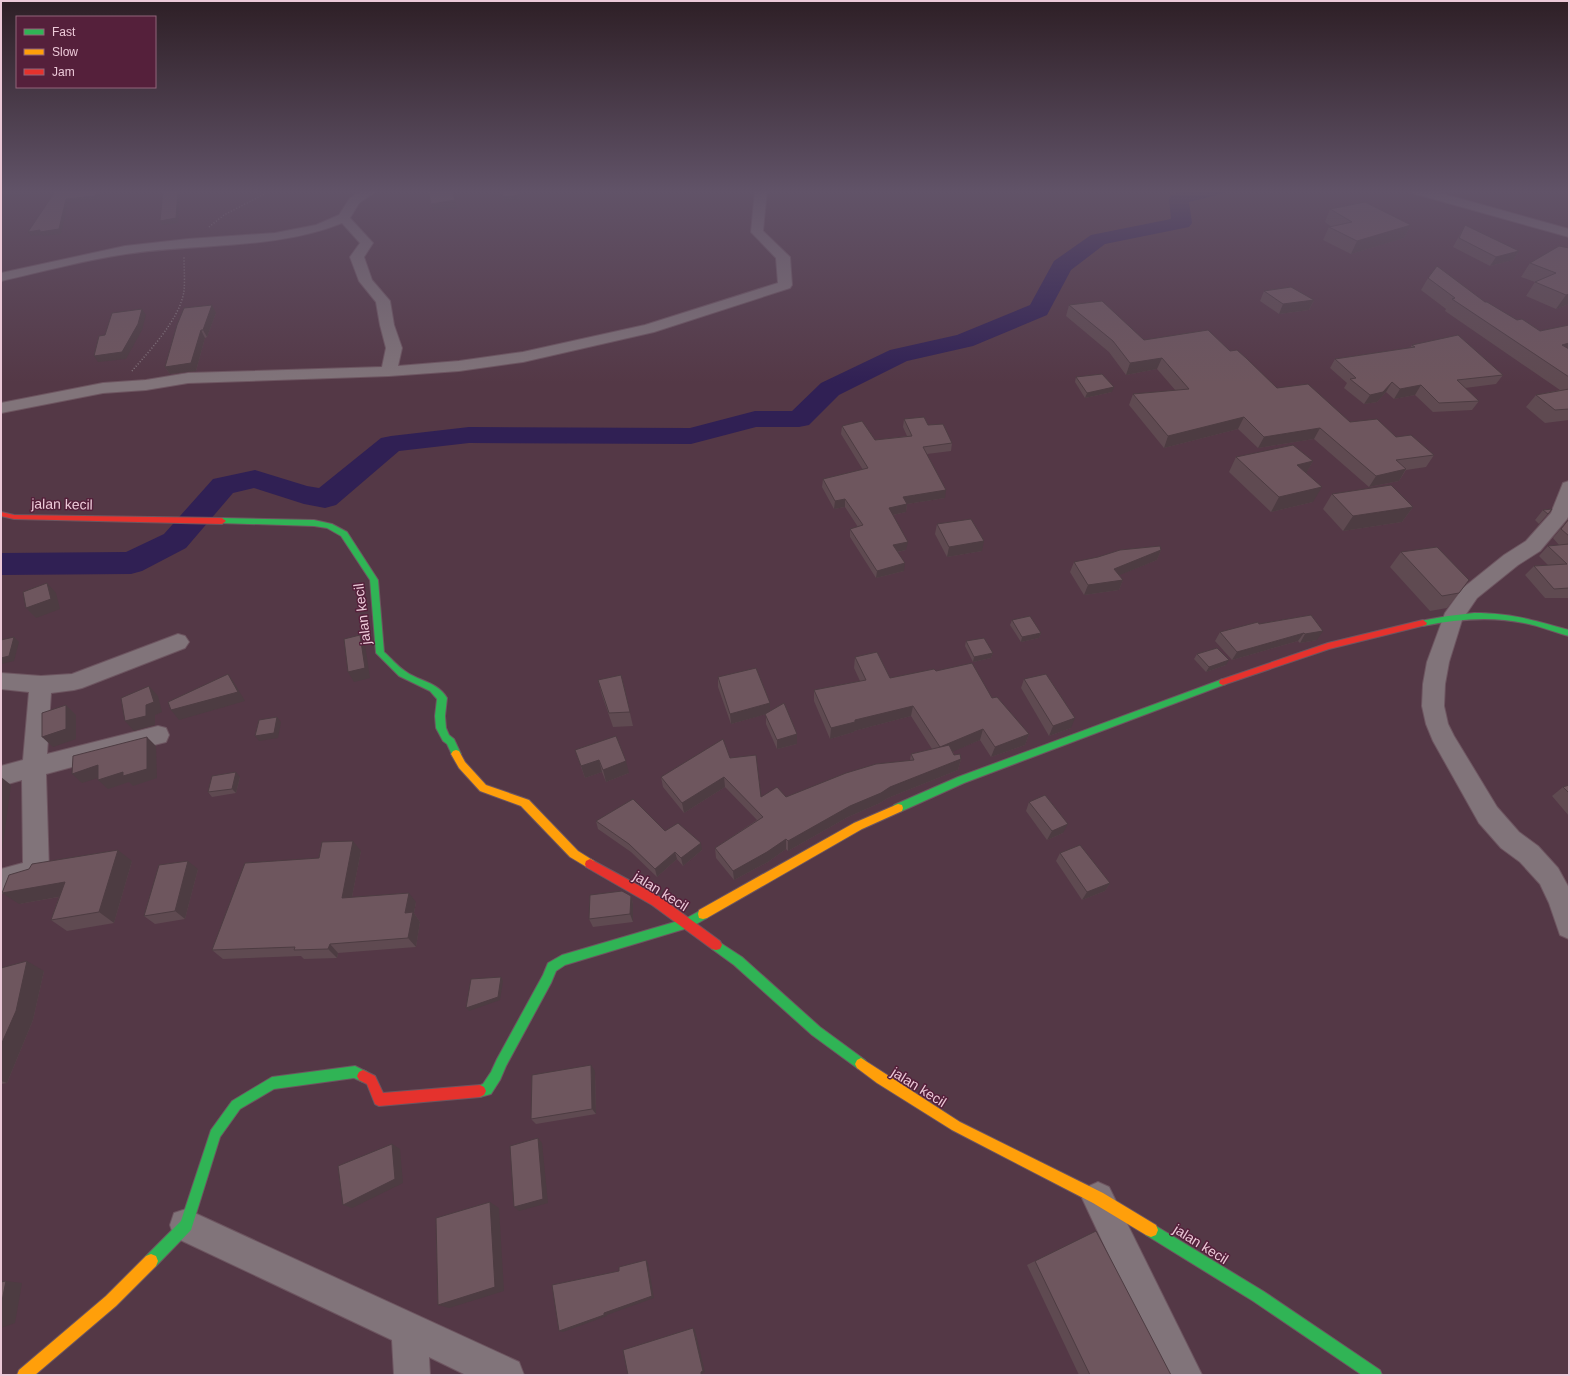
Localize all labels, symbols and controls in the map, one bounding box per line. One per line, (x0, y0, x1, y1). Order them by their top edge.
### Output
legend (16, 16, 156, 88)
text: Fast (52, 25, 76, 39)
text: Slow (52, 45, 78, 59)
text: Jam (52, 65, 75, 79)
street label: jalan kecil (30, 495, 93, 513)
street label: jalan kecil (350, 583, 374, 646)
street label: jalan kecil (630, 867, 691, 914)
street label: jalan kecil (888, 1063, 949, 1110)
street label: jalan kecil (1170, 1220, 1231, 1267)

